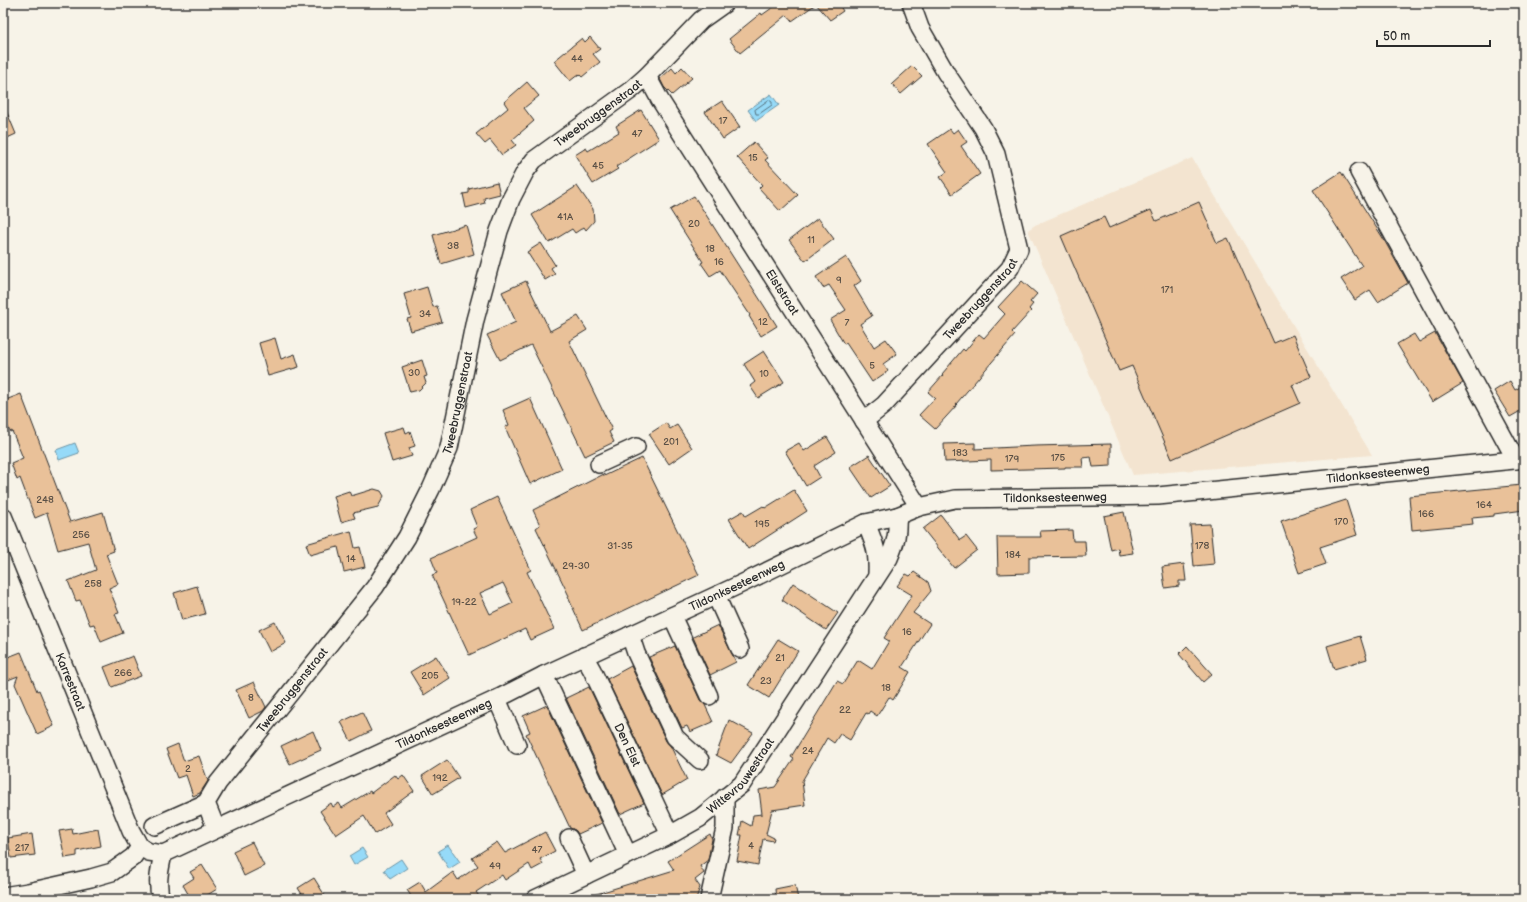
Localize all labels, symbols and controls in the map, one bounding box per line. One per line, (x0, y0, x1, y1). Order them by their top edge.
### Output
scale bar (1377, 22, 1490, 48)
text: 50 m (1383, 29, 1410, 44)
house number: 44 (571, 53, 583, 65)
street label: Tweebruggenstraat (552, 76, 646, 151)
house number: 17 (719, 115, 727, 127)
house number: 47 (631, 128, 643, 140)
house number: 15 (748, 152, 758, 164)
house number: 45 (592, 160, 604, 172)
house number: 41A (557, 211, 574, 223)
house number: 20 (688, 218, 700, 230)
house number: 11 (807, 234, 815, 246)
house number: 38 (447, 240, 459, 252)
house number: 18 (705, 243, 715, 255)
house number: 16 (714, 256, 724, 268)
street label: Tweebruggenstraat (940, 256, 1022, 344)
street label: Elststraat (762, 267, 802, 318)
house number: 9 (836, 274, 842, 286)
house number: 171 (1161, 284, 1173, 296)
house number: 34 (419, 308, 431, 320)
house number: 12 (758, 316, 768, 328)
house number: 7 (845, 317, 850, 329)
street label: Tweebruggenstraat (440, 350, 476, 457)
house number: 5 (869, 360, 875, 372)
house number: 30 (408, 367, 420, 379)
house number: 10 (759, 368, 769, 380)
house number: 201 (663, 436, 679, 448)
house number: 183 (952, 447, 968, 459)
house number: 175 (1051, 452, 1066, 464)
house number: 179 (1005, 453, 1019, 465)
street label: Tildonksesteenweg (1326, 462, 1430, 487)
street label: Tildonksesteenweg (1003, 490, 1107, 506)
house number: 248 (36, 494, 54, 506)
house number: 164 (1476, 499, 1492, 511)
house number: 166 (1418, 508, 1434, 520)
house number: 170 (1334, 516, 1348, 528)
house number: 195 (754, 518, 770, 530)
house number: 256 (72, 529, 90, 541)
house number: 31-35 (607, 540, 633, 552)
house number: 178 (1195, 540, 1209, 552)
house number: 184 (1005, 549, 1021, 561)
house number: 14 (346, 553, 356, 565)
street label: Tildonksesteenweg (687, 557, 787, 615)
house number: 29-30 (562, 560, 590, 572)
house number: 258 (84, 578, 102, 590)
house number: 19-22 (451, 596, 477, 608)
house number: 16 (902, 626, 912, 638)
street label: Tweebruggenstraat (254, 645, 332, 736)
street label: Karrestraat (51, 651, 88, 713)
house number: 21 (775, 652, 785, 664)
house number: 266 (114, 667, 132, 679)
house number: 205 (421, 670, 439, 682)
house number: 23 (760, 675, 772, 687)
house number: 18 (881, 682, 891, 694)
house number: 8 (248, 692, 254, 704)
street label: Tildonksesteenweg (394, 695, 494, 753)
house number: 22 (839, 704, 851, 716)
street label: Den Elst (610, 721, 644, 769)
street label: Wittevrouwestraat (704, 735, 778, 817)
house number: 24 (802, 745, 814, 757)
house number: 2 (185, 763, 191, 775)
house number: 192 (432, 772, 448, 784)
house number: 4 (748, 840, 754, 852)
house number: 217 (15, 842, 29, 854)
house number: 47 (531, 844, 543, 856)
house number: 49 (489, 860, 501, 872)

